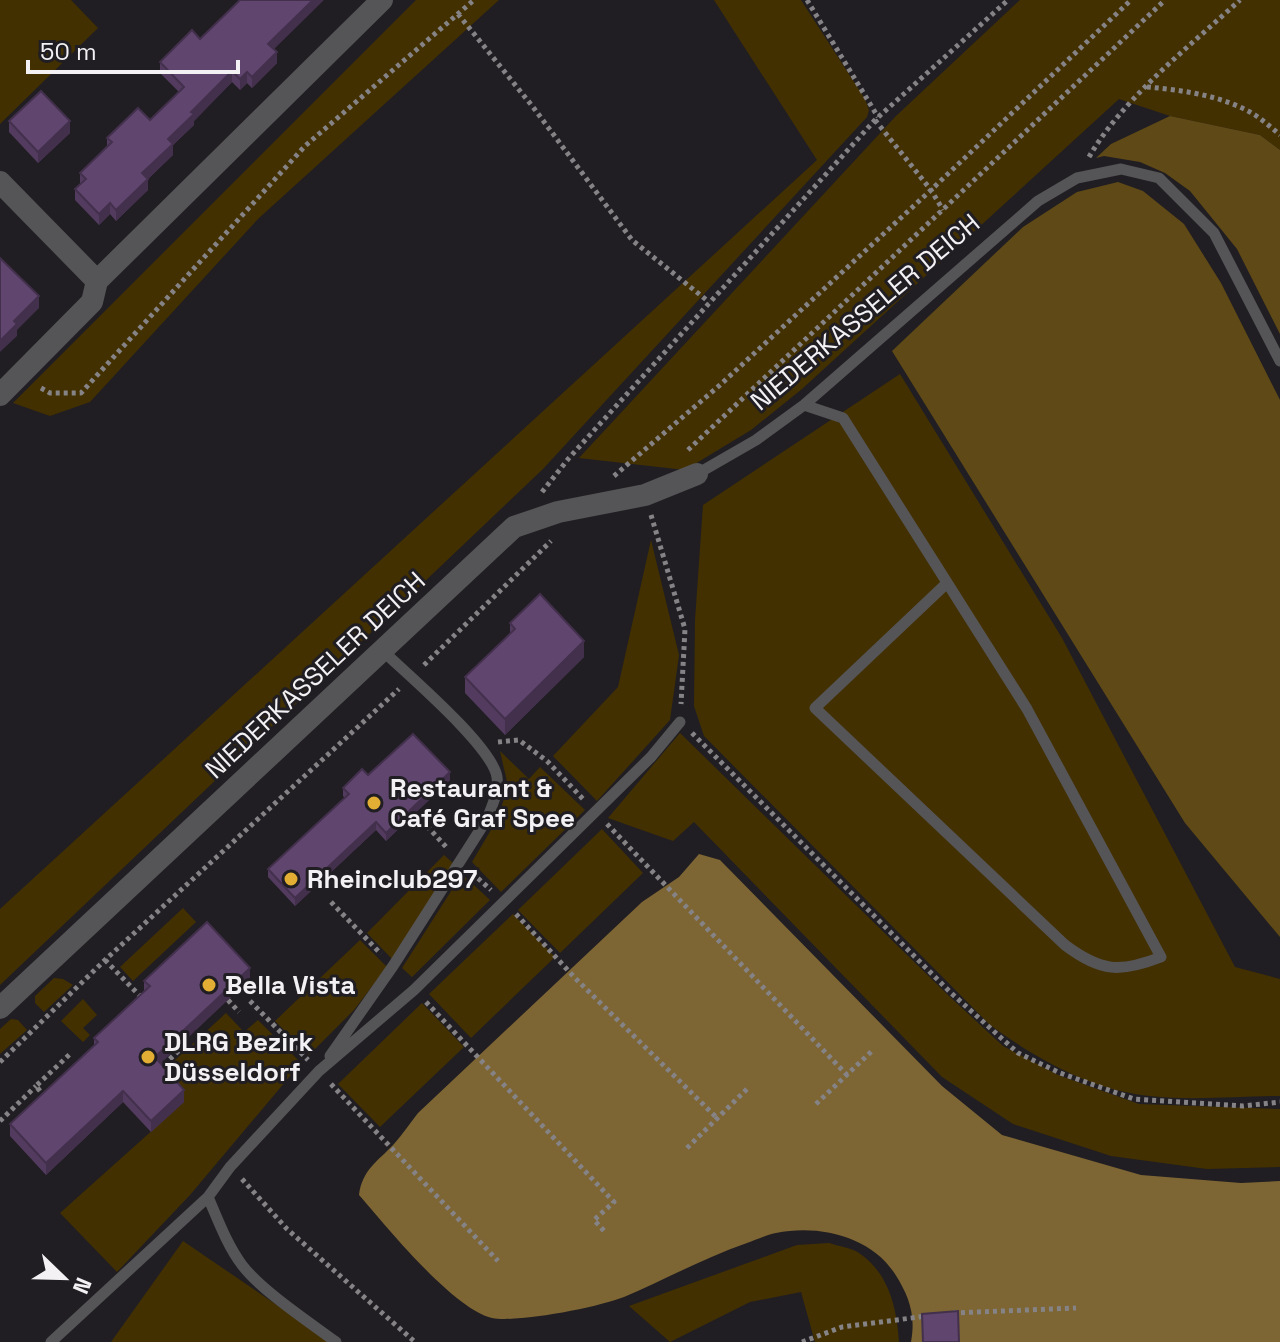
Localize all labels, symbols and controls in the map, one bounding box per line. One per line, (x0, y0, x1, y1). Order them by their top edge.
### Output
scale bar (28, 24, 238, 74)
text: 50 m (40, 36, 97, 67)
street label: NIEDERKASSELER DEICH (743, 206, 987, 418)
street label: NIEDERKASSELER DEICH (198, 564, 432, 786)
place label: Restaurant & Café Graf Spee (390, 771, 575, 835)
marker: Restaurant & Café Graf Spee (365, 794, 383, 812)
place label: Rheinclub297 (307, 862, 477, 896)
marker: Rheinclub297 (282, 870, 300, 888)
place label: Bella Vista (225, 968, 356, 1002)
marker: Bella Vista (200, 976, 218, 994)
place label: DLRG Bezirk Düsseldorf (164, 1025, 313, 1089)
marker: DLRG Bezirk Düsseldorf (139, 1048, 157, 1066)
north arrow (24, 1238, 104, 1318)
text: N (67, 1274, 98, 1298)

